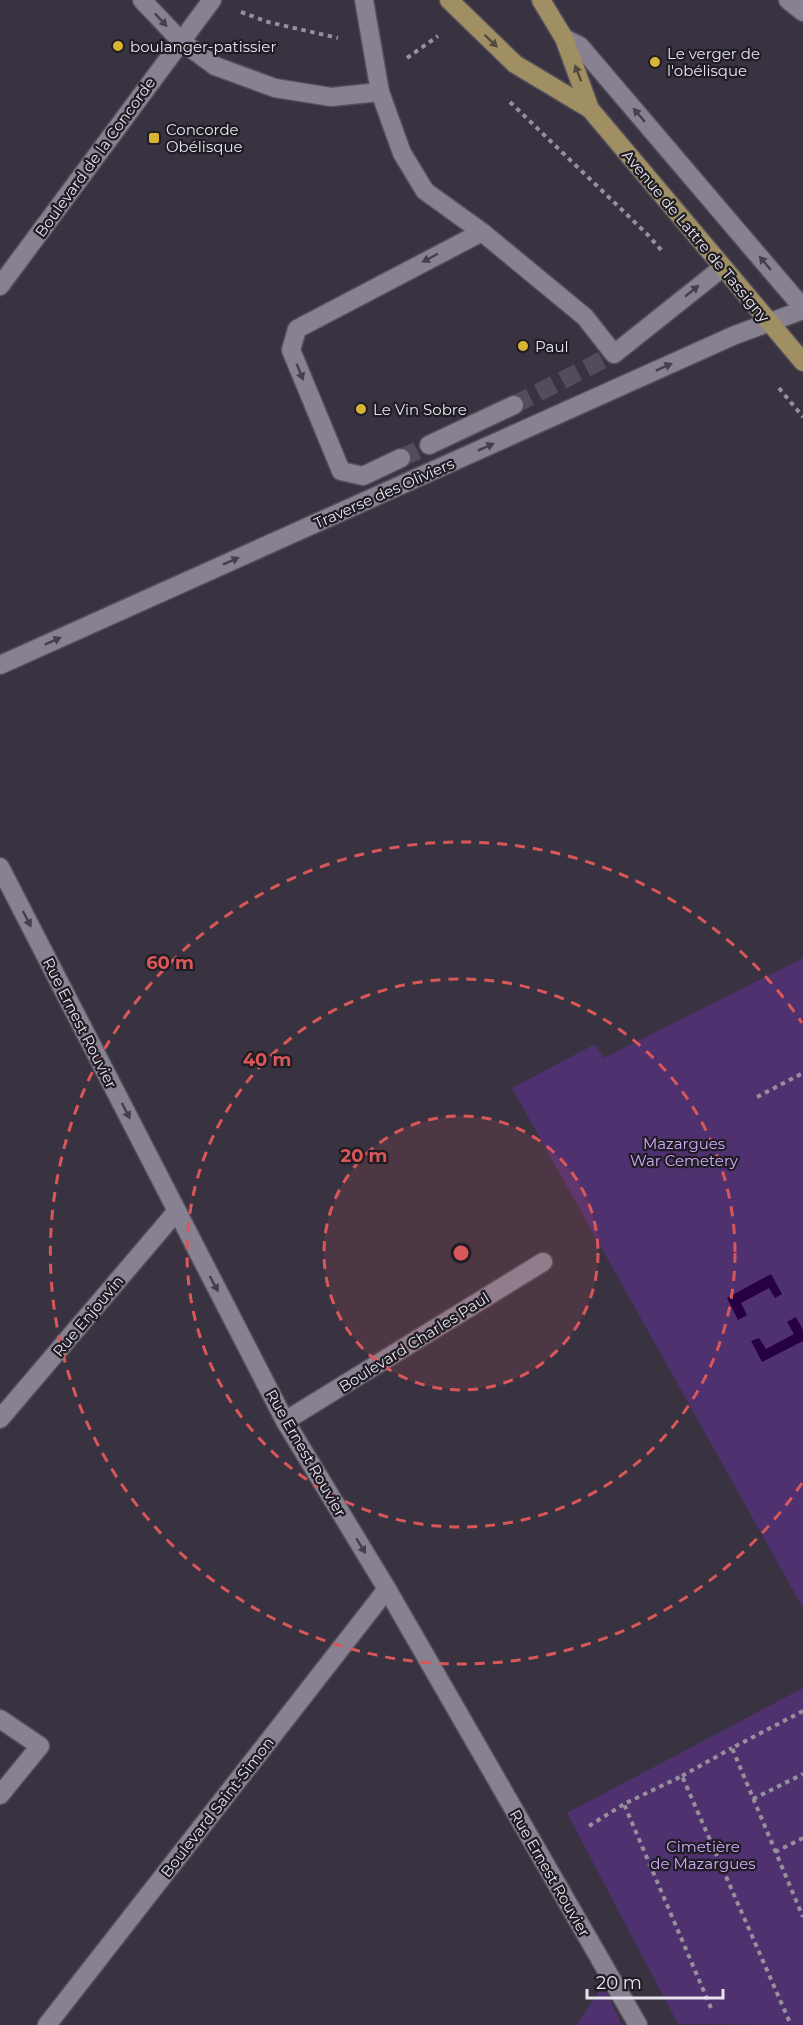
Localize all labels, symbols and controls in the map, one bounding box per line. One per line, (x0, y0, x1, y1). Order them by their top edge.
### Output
one-way arrow (154, 13, 168, 27)
one-way arrow (483, 34, 497, 48)
place label: boulanger-patissier (130, 37, 276, 56)
marker: boulanger-patissier (111, 39, 125, 53)
place label: Le verger de l'obélisque (667, 44, 760, 80)
marker: Le verger de l'obélisque (648, 55, 662, 69)
one-way arrow (572, 64, 582, 82)
street label: Boulevard de la Concorde (31, 73, 159, 241)
one-way arrow (632, 107, 645, 123)
place label: Concorde Obélisque (166, 120, 243, 156)
marker: Concorde Obélisque (147, 131, 161, 145)
street label: Avenue de Lattre de Tassigny (618, 146, 774, 327)
one-way arrow (421, 253, 438, 263)
one-way arrow (759, 256, 772, 271)
one-way arrow (684, 285, 700, 298)
place label: Paul (535, 337, 569, 356)
marker: Paul (516, 339, 530, 353)
one-way arrow (655, 362, 673, 372)
one-way arrow (295, 363, 305, 381)
place label: Le Vin Sobre (373, 400, 467, 419)
marker: Le Vin Sobre (354, 402, 368, 416)
one-way arrow (477, 442, 495, 451)
street label: Traverse des Oliviers (311, 454, 457, 532)
one-way arrow (223, 556, 241, 566)
one-way arrow (45, 636, 62, 645)
one-way arrow (22, 910, 32, 927)
text: 60 m (146, 952, 194, 974)
street label: Rue Ernest Rouvier (39, 955, 121, 1091)
text: 40 m (243, 1049, 291, 1071)
one-way arrow (121, 1102, 131, 1119)
park label: Mazargues War Cemetery (630, 1134, 739, 1170)
text: 20 m (341, 1145, 387, 1167)
centre of rings (451, 1243, 471, 1263)
street label: Rue Enjouvin (49, 1272, 127, 1360)
one-way arrow (209, 1276, 219, 1293)
street label: Boulevard Charles Paul (335, 1288, 493, 1396)
street label: Rue Ernest Rouvier (262, 1386, 350, 1520)
one-way arrow (355, 1538, 366, 1554)
street label: Boulevard Saint-Simon (156, 1733, 278, 1881)
street label: Rue Ernest Rouvier (506, 1806, 594, 1940)
park label: Cimetière de Mazargues (650, 1837, 756, 1873)
scale bar (587, 1962, 724, 2000)
text: 20 m (596, 1972, 642, 1994)

